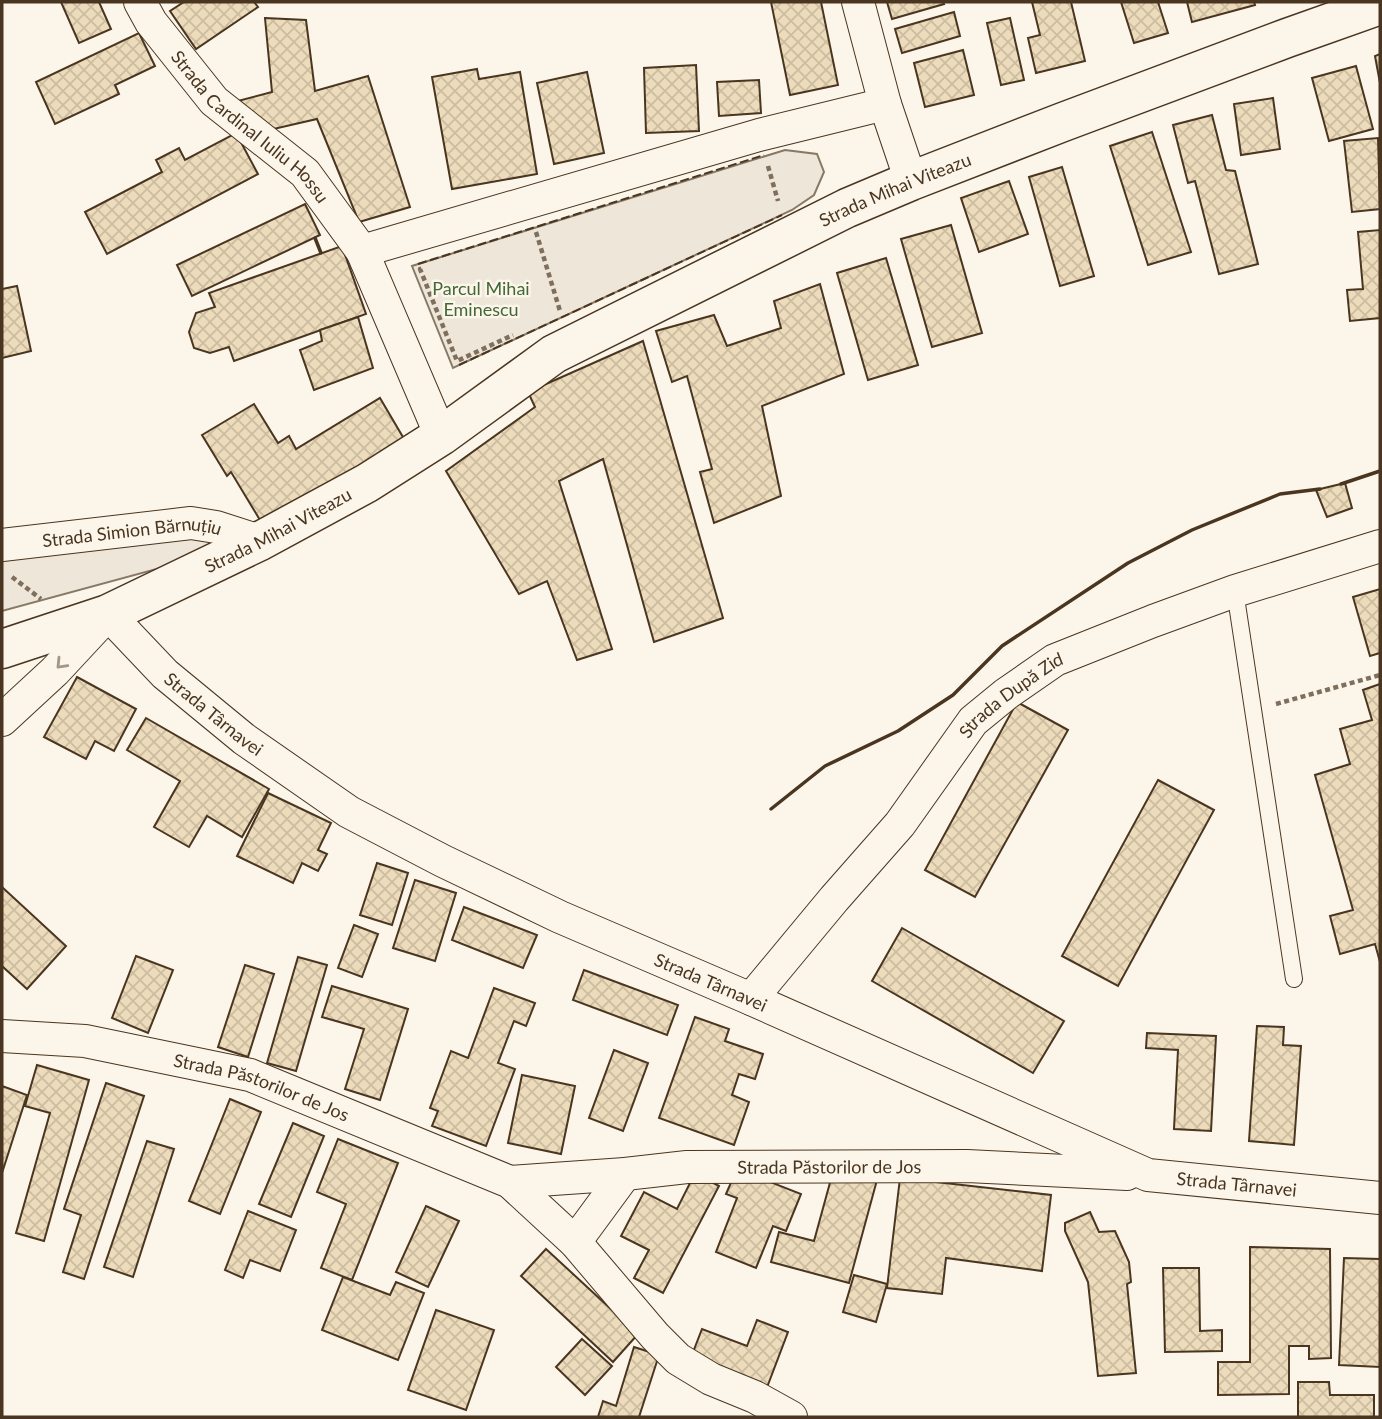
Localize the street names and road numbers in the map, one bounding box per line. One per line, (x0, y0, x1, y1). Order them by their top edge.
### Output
street label: Strada Cardinal Iuliu Hossu (167, 46, 334, 207)
street label: Strada Mihai Viteazu (815, 148, 974, 231)
street label: Strada Mihai Viteazu (201, 483, 355, 577)
street label: Strada Simion Bărnuțiu (41, 512, 225, 551)
street label: Strada După Zid (954, 647, 1066, 742)
street label: Strada Târnavei (160, 667, 268, 760)
street label: Strada Târnavei (651, 948, 771, 1016)
street label: Strada Păstorilor de Jos (172, 1049, 353, 1126)
street label: Strada Păstorilor de Jos (737, 1155, 922, 1178)
street label: Strada Târnavei (1176, 1167, 1298, 1201)

